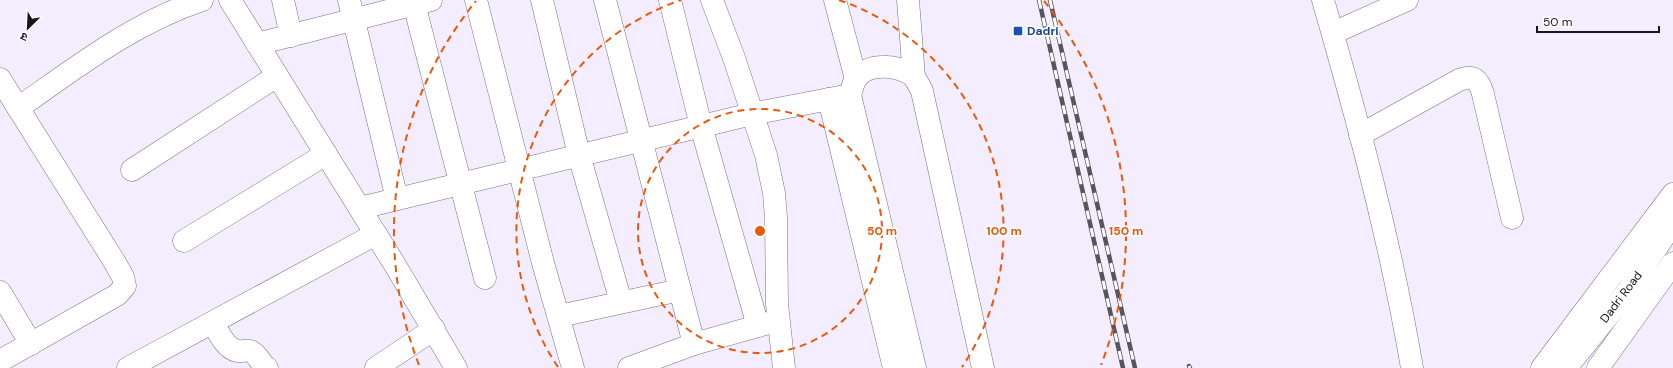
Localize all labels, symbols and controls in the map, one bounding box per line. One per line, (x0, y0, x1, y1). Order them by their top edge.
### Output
north arrow (8, 8, 48, 48)
scale bar (1537, 8, 1659, 34)
text: 50 m (1543, 14, 1572, 30)
place label: Dadri (1027, 23, 1059, 39)
marker: Dadri (1012, 25, 1024, 37)
text: उ (18, 29, 30, 45)
text: 50 m (867, 223, 897, 239)
text: 100 m (986, 223, 1022, 239)
text: 150 m (1109, 223, 1143, 239)
centre of rings (753, 224, 767, 238)
street label: Dadri Road (1596, 268, 1646, 326)

